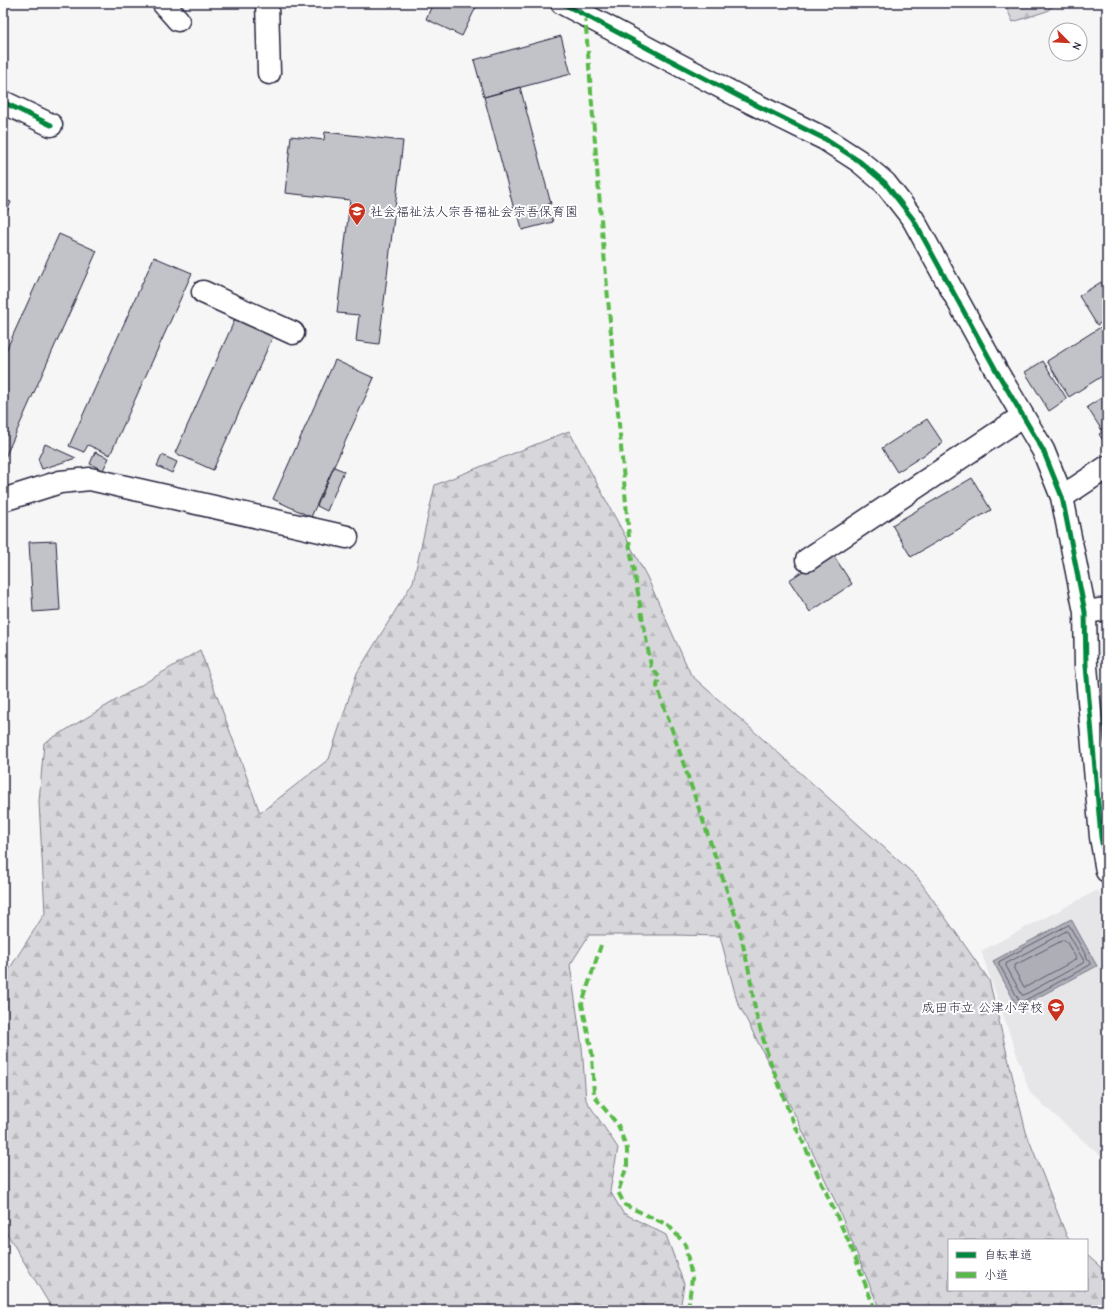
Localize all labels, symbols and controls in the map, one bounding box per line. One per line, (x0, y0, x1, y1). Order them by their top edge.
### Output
north arrow (1048, 22, 1088, 62)
text: N (1069, 40, 1084, 52)
school or university icon: 社会福祉法人宗吾福祉会宗吾保育園 (347, 201, 367, 226)
place label: 社会福祉法人宗吾福祉会宗吾保育園 (370, 204, 578, 219)
school or university icon: 成田市立 公津小学校 (1046, 997, 1066, 1022)
place label: 成田市立 公津小学校 (922, 1000, 1043, 1015)
legend (948, 1239, 1088, 1291)
text: 自転車道 (984, 1248, 1032, 1262)
text: 小道 (984, 1268, 1008, 1282)

